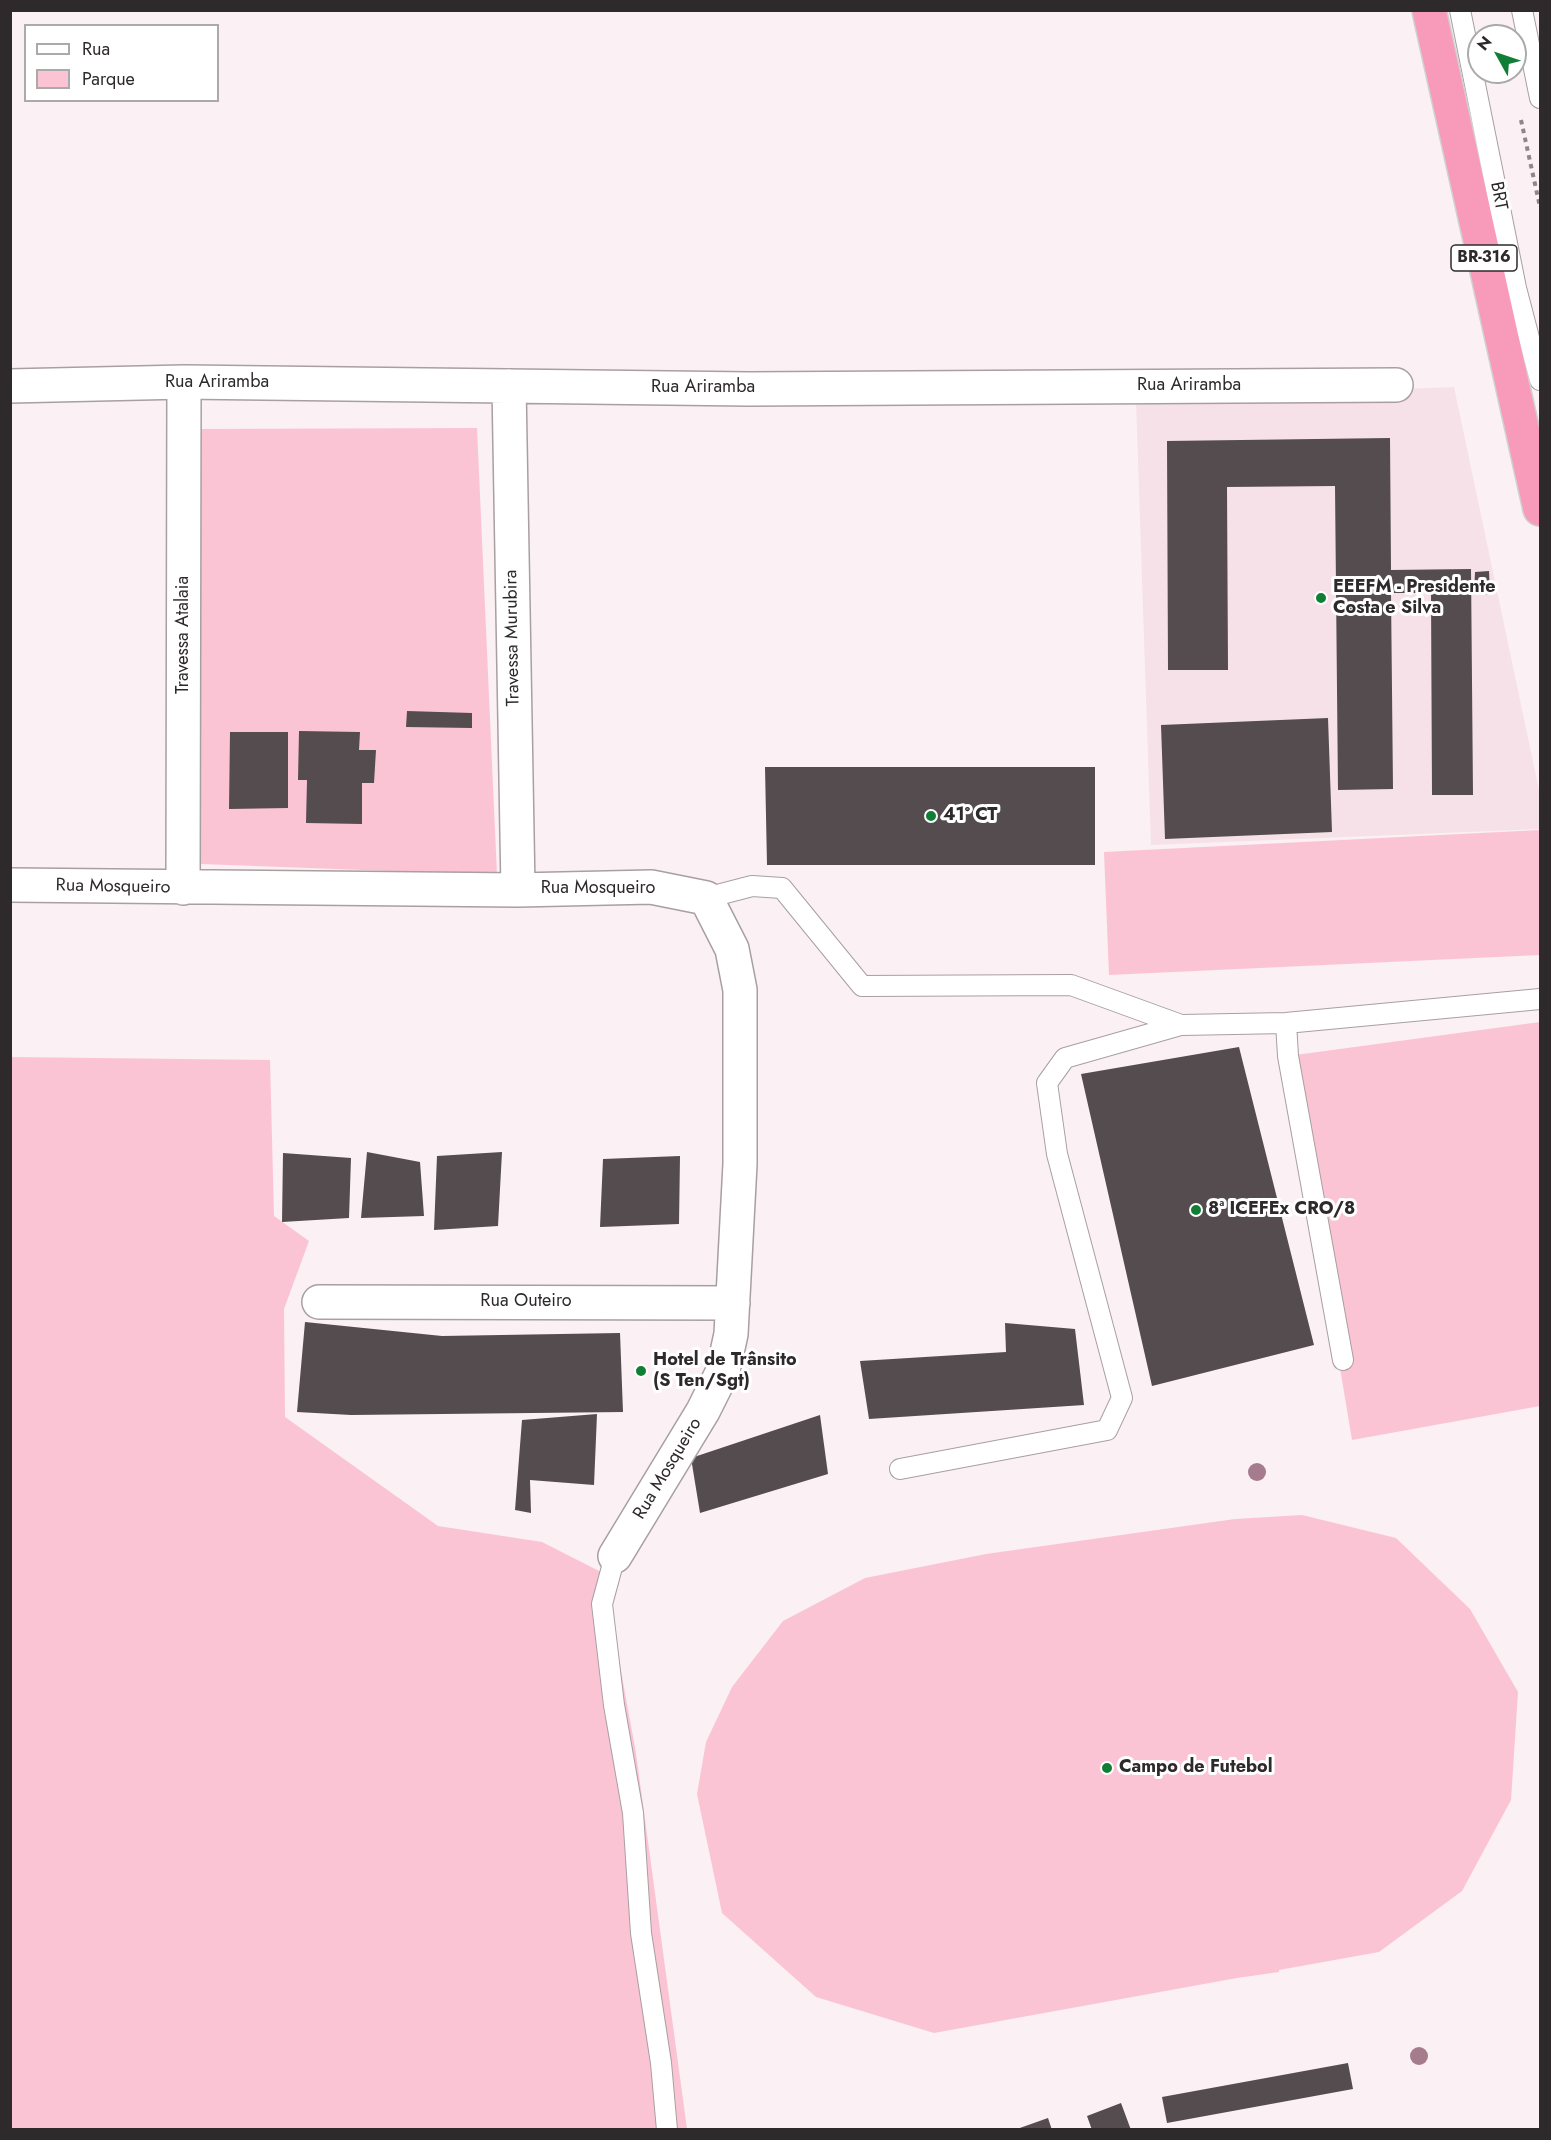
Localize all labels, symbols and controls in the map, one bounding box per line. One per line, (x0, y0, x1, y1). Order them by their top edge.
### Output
legend (24, 24, 219, 102)
north arrow (1467, 24, 1527, 84)
text: N (1471, 31, 1497, 56)
text: Rua (82, 36, 110, 62)
text: Parque (82, 66, 135, 92)
street label: BRT (1485, 180, 1511, 212)
road number: BR-316 (1451, 245, 1517, 271)
street label: Rua Ariramba (165, 372, 269, 394)
street label: Rua Ariramba (1137, 375, 1241, 397)
street label: Rua Ariramba (651, 377, 755, 399)
street label: Travessa Murubira (501, 570, 525, 706)
street label: Travessa Atalaia (173, 576, 195, 694)
place label: EEEFM - Presidente Costa e Silva (1333, 577, 1496, 620)
marker: EEEFM - Presidente Costa e Silva (1314, 591, 1328, 605)
place label: 41º CT (943, 805, 997, 827)
marker: 41º CT (924, 809, 938, 823)
street label: Rua Mosqueiro (55, 875, 171, 899)
street label: Rua Mosqueiro (541, 878, 655, 900)
place label: 8ª ICEFEx CRO/8 (1208, 1199, 1355, 1221)
marker: 8ª ICEFEx CRO/8 (1189, 1203, 1203, 1217)
street label: Rua Outeiro (480, 1291, 572, 1313)
place label: Hotel de Trânsito (S Ten/Sgt) (653, 1350, 797, 1392)
marker: Hotel de Trânsito (S Ten/Sgt) (634, 1364, 648, 1378)
street label: Rua Mosqueiro (629, 1414, 707, 1524)
place label: Campo de Futebol (1119, 1757, 1273, 1779)
marker: Campo de Futebol (1100, 1761, 1114, 1775)

